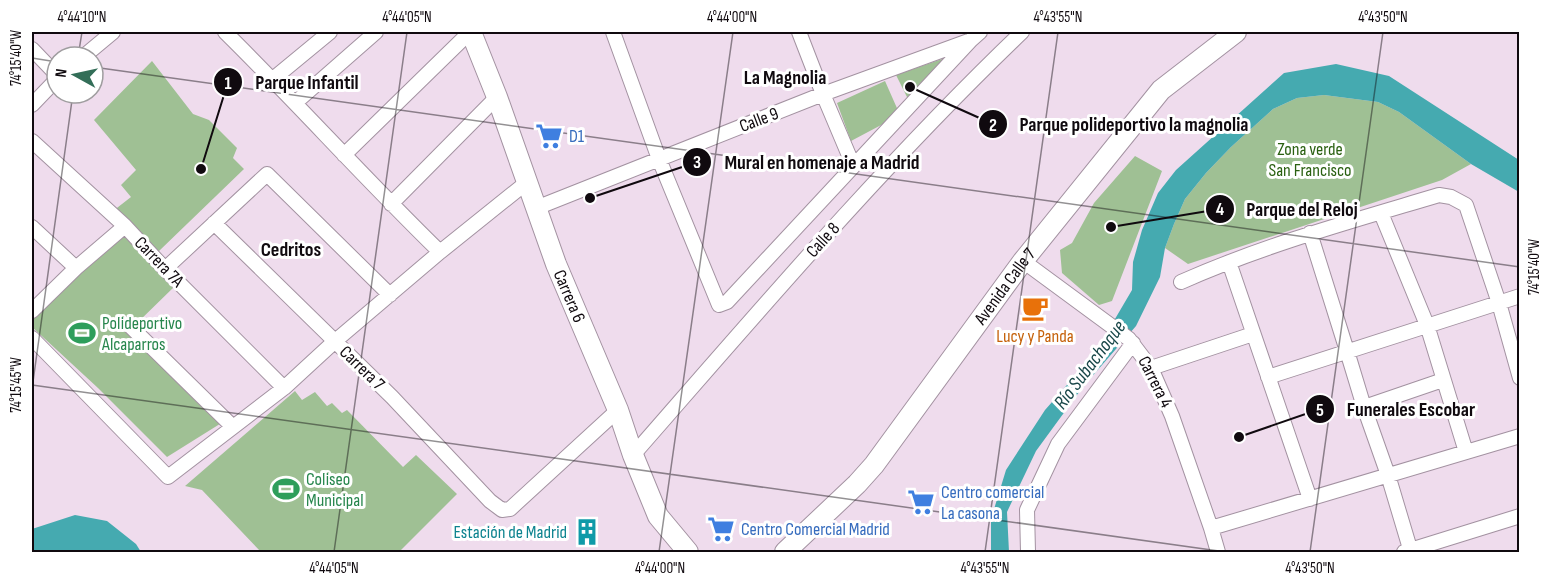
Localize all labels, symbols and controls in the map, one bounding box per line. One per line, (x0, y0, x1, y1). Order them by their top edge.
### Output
text: 4°44'10"N (58, 8, 106, 27)
text: 4°44'05"N (382, 8, 432, 27)
text: 4°44'00"N (707, 8, 757, 27)
text: 4°43'55"N (1034, 8, 1082, 27)
text: 4°43'50"N (1358, 8, 1408, 27)
text: 74°15'40"W (7, 30, 26, 86)
north arrow (45, 45, 105, 105)
callout: Parque Infantil (213, 63, 371, 101)
district label: La Magnolia (744, 66, 826, 90)
text: N (52, 68, 72, 79)
text: Parque Infantil (255, 71, 359, 95)
text: 1 (224, 73, 232, 94)
street label: Calle 9 (737, 103, 782, 137)
callout: Parque polideportivo la magnolia (978, 105, 1261, 143)
text: Parque polideportivo la magnolia (1019, 113, 1249, 137)
text: 2 (989, 115, 997, 136)
supermarket icon: D1 (534, 121, 564, 151)
place label: D1 (569, 126, 585, 147)
park label: Zona verde San Francisco (1268, 139, 1352, 181)
callout: Mural en homenaje a Madrid (682, 143, 931, 181)
text: Mural en homenaje a Madrid (724, 151, 920, 175)
text: 3 (693, 152, 701, 173)
callout: Parque del Reloj (1205, 190, 1370, 228)
text: Parque del Reloj (1246, 198, 1358, 222)
text: 4 (1216, 199, 1225, 220)
street label: Calle 8 (802, 218, 844, 262)
street label: Carrera 7A (130, 232, 188, 292)
district label: Cedritos (261, 238, 322, 262)
text: 74°15'40"W (1525, 239, 1544, 295)
street label: Avenida Calle 7 (969, 243, 1040, 329)
street label: Carrera 6 (549, 267, 590, 326)
cafe icon: Lucy y Panda (1020, 293, 1050, 323)
place label: Polideportivo Alcaparros (101, 313, 182, 355)
water label: Río Subachoque (1049, 316, 1131, 414)
sports icon: Polideportivo Alcaparros (67, 318, 97, 348)
place label: Lucy y Panda (996, 326, 1074, 347)
street label: Carrera 7 (335, 342, 389, 395)
street label: Carrera 4 (1133, 353, 1177, 412)
text: 74°15'45"W (7, 357, 26, 413)
callout: Funerales Escobar (1305, 390, 1487, 428)
text: Funerales Escobar (1347, 398, 1475, 422)
text: 5 (1316, 400, 1324, 421)
place label: Coliseo Municipal (306, 469, 364, 511)
sports icon: Coliseo Municipal (271, 474, 301, 504)
place label: Centro comercial La casona (941, 482, 1044, 524)
supermarket icon: Centro comercial La casona (906, 487, 936, 517)
supermarket icon: Centro Comercial Madrid (706, 514, 736, 544)
building icon: Estación de Madrid (572, 517, 602, 547)
place label: Centro Comercial Madrid (741, 519, 890, 540)
place label: Estación de Madrid (453, 522, 567, 543)
text: 4°44'05"N (309, 559, 359, 578)
text: 4°44'00"N (635, 559, 685, 578)
text: 4°43'55"N (961, 559, 1009, 578)
text: 4°43'50"N (1285, 559, 1335, 578)

